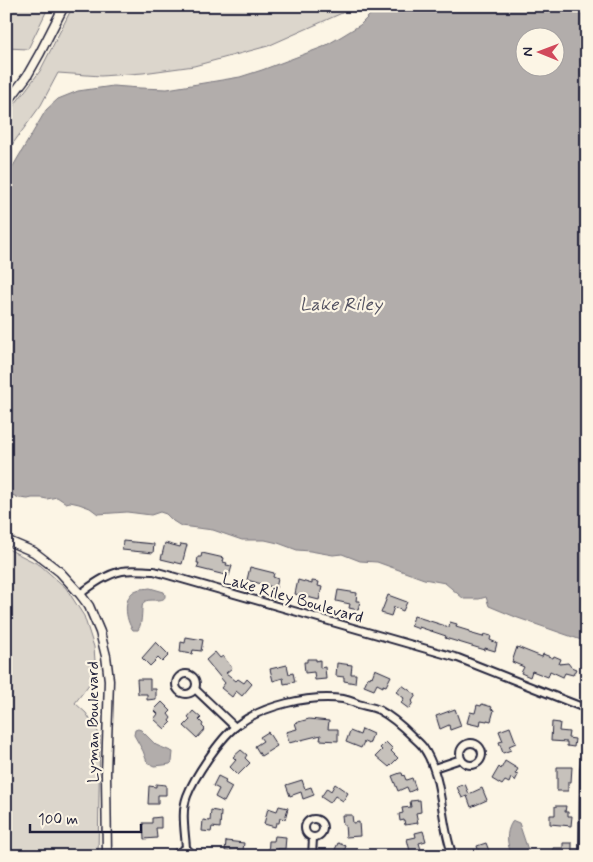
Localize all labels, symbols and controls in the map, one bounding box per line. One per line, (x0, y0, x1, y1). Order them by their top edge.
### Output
north arrow (516, 28, 566, 78)
text: N (519, 47, 537, 57)
water label: Lake Riley (300, 293, 384, 317)
street label: Lake Riley Boulevard (220, 568, 365, 629)
street label: Lyman Boulevard (83, 661, 104, 783)
scale bar (30, 802, 141, 834)
text: 100 m (38, 810, 78, 830)

